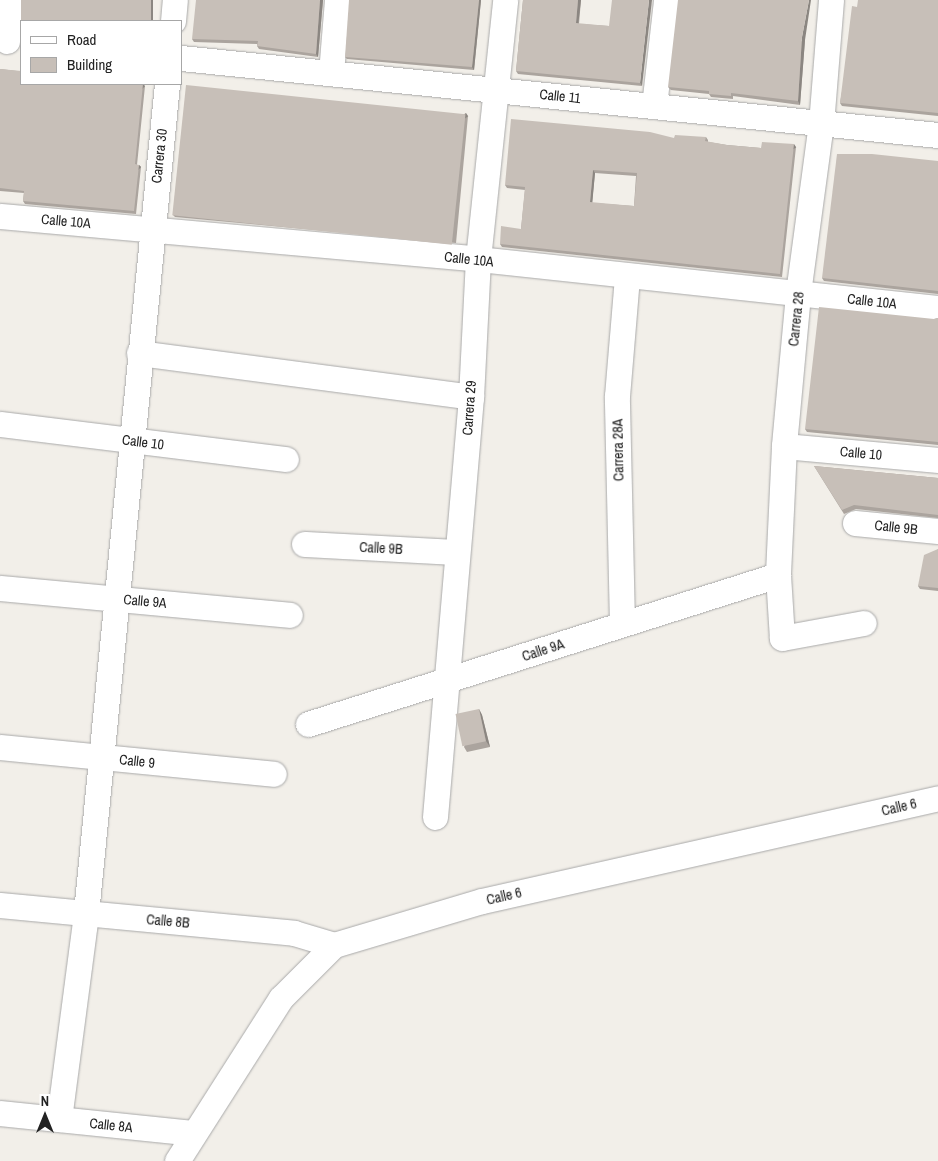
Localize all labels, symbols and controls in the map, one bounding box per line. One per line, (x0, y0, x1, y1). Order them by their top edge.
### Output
legend (20, 20, 182, 85)
text: Road (67, 29, 96, 50)
text: Building (67, 54, 112, 75)
street label: Calle 11 (539, 85, 581, 107)
street label: Carrera 30 (148, 128, 170, 184)
street label: Calle 10A (40, 210, 92, 232)
street label: Calle 10A (443, 248, 495, 270)
street label: Calle 10A (846, 290, 898, 312)
street label: Carrera 28 (785, 291, 807, 347)
street label: Carrera 29 (459, 380, 479, 436)
street label: Carrera 28A (609, 419, 627, 481)
street label: Calle 10 (121, 431, 165, 453)
street label: Calle 10 (839, 443, 883, 463)
street label: Calle 9B (874, 516, 918, 538)
street label: Calle 9B (359, 538, 403, 558)
street label: Calle 9A (123, 591, 167, 611)
street label: Calle 9A (520, 635, 566, 665)
street label: Calle 9 (118, 751, 156, 771)
street label: Calle 6 (880, 795, 918, 819)
street label: Calle 6 (485, 884, 523, 908)
street label: Calle 8B (146, 911, 190, 931)
north arrow (20, 1091, 70, 1141)
text: N (41, 1092, 49, 1110)
street label: Calle 8A (89, 1114, 133, 1136)

